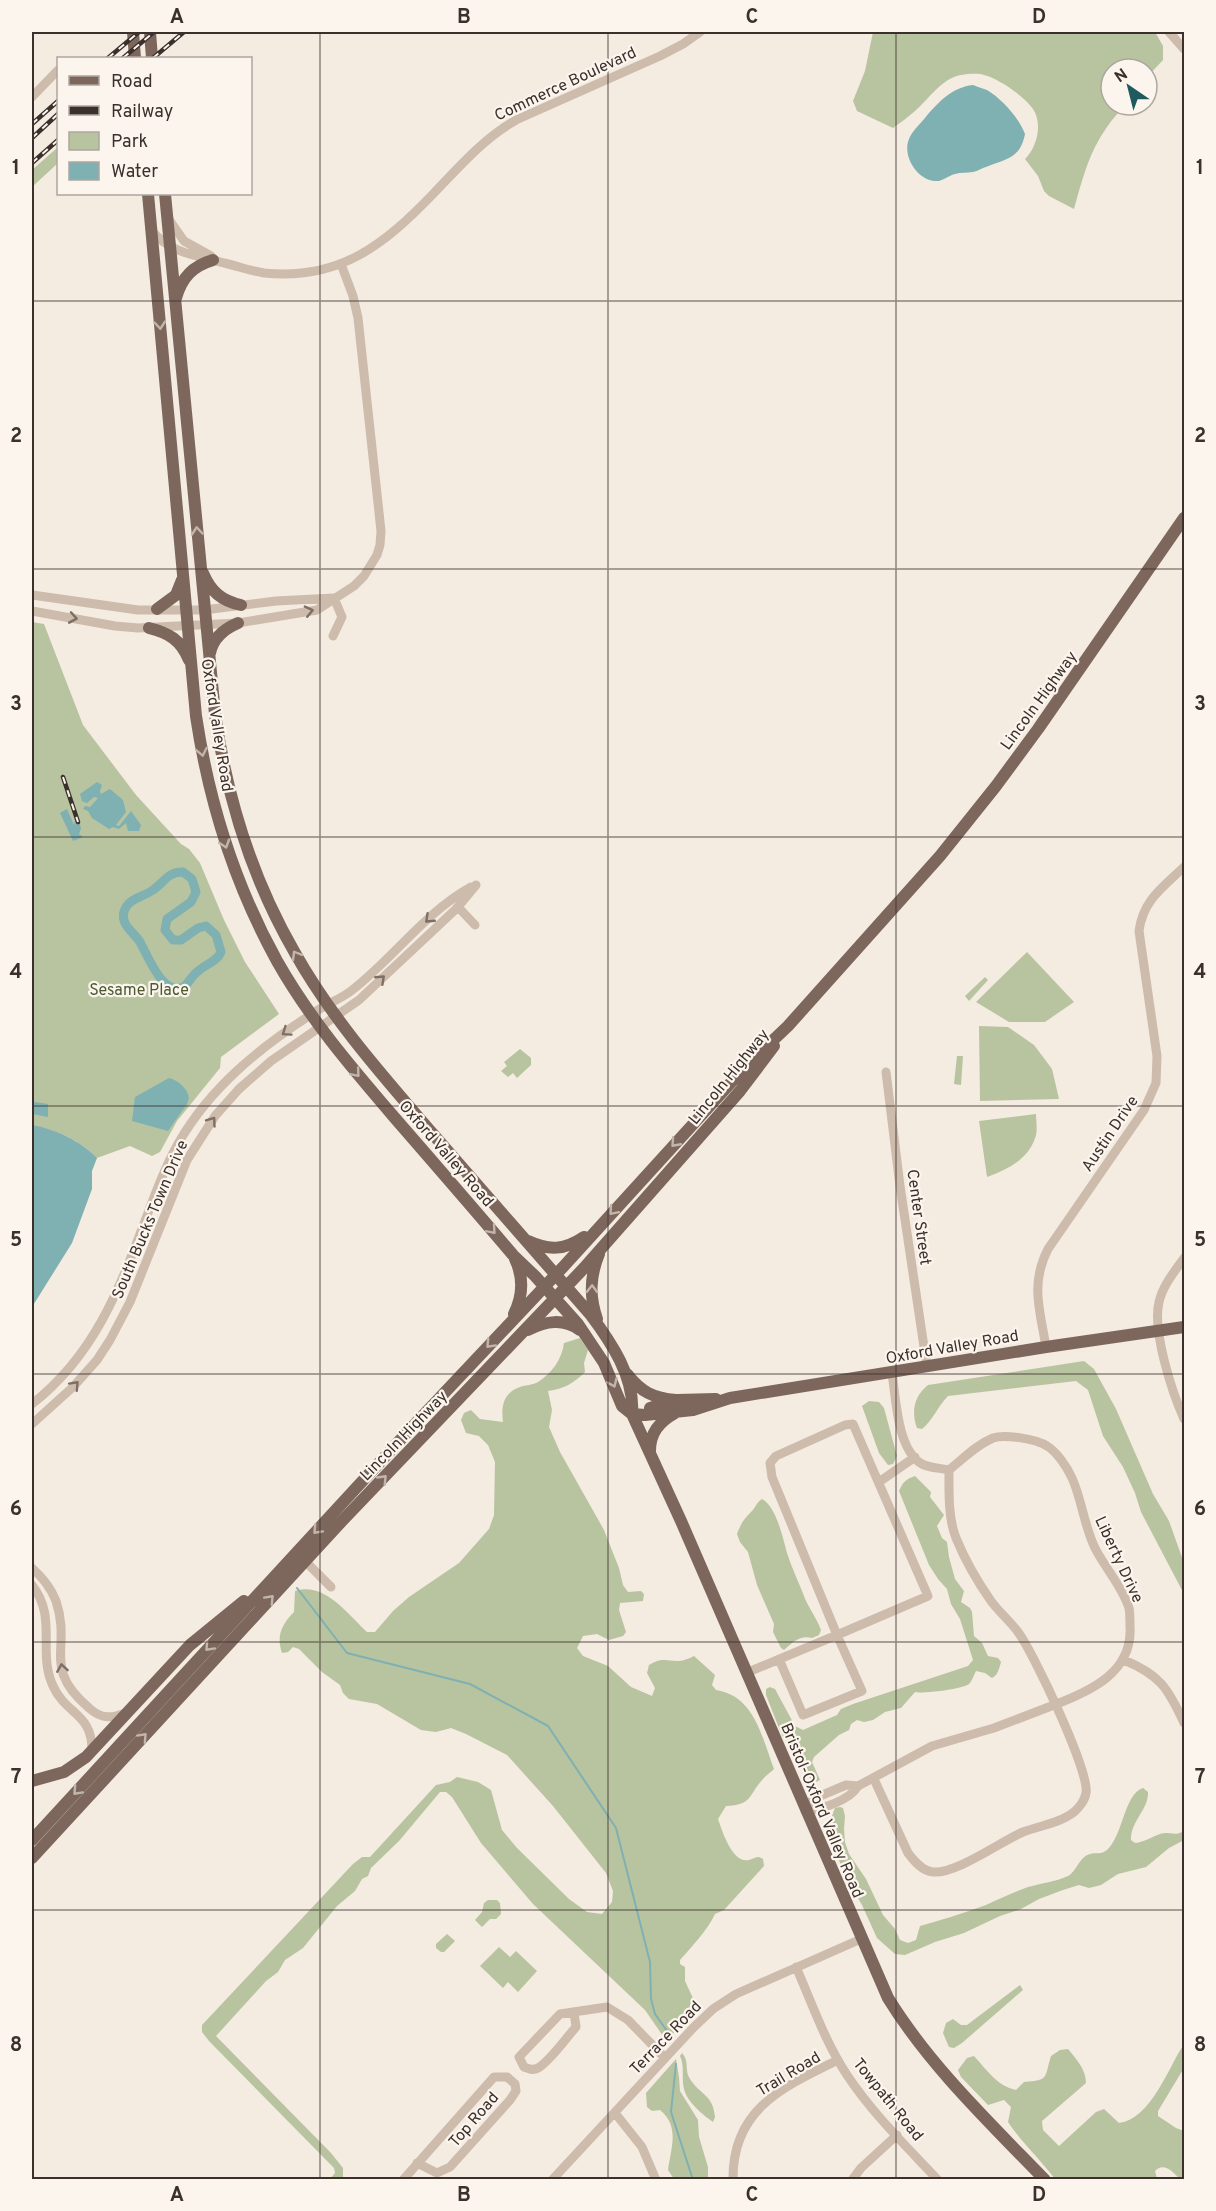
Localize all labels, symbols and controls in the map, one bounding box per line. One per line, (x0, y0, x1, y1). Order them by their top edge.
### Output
text: A (170, 5, 184, 31)
text: B (457, 5, 471, 31)
text: C (746, 5, 758, 31)
text: D (1032, 5, 1046, 31)
street label: Commerce Boulevard (492, 43, 640, 126)
legend (57, 57, 252, 195)
north arrow (1099, 57, 1159, 117)
text: N (1111, 65, 1132, 88)
text: Road (111, 71, 153, 94)
text: Railway (111, 101, 173, 124)
text: Park (111, 131, 148, 154)
text: 1 (12, 156, 20, 182)
text: 1 (1196, 156, 1204, 182)
text: Water (111, 161, 158, 184)
one-way arrow (153, 321, 166, 330)
text: 2 (10, 424, 22, 450)
text: 2 (1194, 424, 1206, 450)
one-way arrow (191, 527, 204, 536)
one-way arrow (303, 606, 313, 619)
one-way arrow (68, 611, 78, 624)
street label: Lincoln Highway (997, 648, 1082, 755)
street label: Oxford Valley Road (196, 657, 236, 793)
text: 3 (10, 692, 22, 718)
text: 3 (1194, 692, 1206, 718)
one-way arrow (195, 747, 208, 757)
one-way arrow (218, 838, 231, 849)
one-way arrow (425, 912, 435, 923)
one-way arrow (292, 950, 303, 961)
text: 4 (10, 960, 22, 986)
text: 4 (1194, 960, 1206, 986)
one-way arrow (374, 975, 385, 986)
park label: Sesame Place (89, 981, 189, 1001)
one-way arrow (282, 1025, 293, 1036)
street label: Lincoln Highway (685, 1025, 774, 1129)
one-way arrow (349, 1066, 360, 1077)
street label: Austin Drive (1078, 1092, 1143, 1176)
street label: Oxford Valley Road (394, 1097, 497, 1212)
one-way arrow (205, 1116, 216, 1127)
street label: South Bucks Town Drive (108, 1137, 193, 1302)
one-way arrow (671, 1137, 682, 1147)
street label: Center Street (901, 1168, 935, 1267)
one-way arrow (609, 1204, 620, 1215)
one-way arrow (485, 1223, 496, 1234)
text: 5 (10, 1228, 22, 1254)
text: 5 (1194, 1228, 1206, 1254)
one-way arrow (586, 1284, 598, 1293)
street label: Oxford Valley Road (884, 1326, 1020, 1370)
one-way arrow (486, 1337, 497, 1348)
one-way arrow (606, 1377, 618, 1388)
one-way arrow (68, 1381, 79, 1392)
street label: Lincoln Highway (356, 1387, 452, 1486)
one-way arrow (375, 1476, 386, 1487)
text: 6 (10, 1497, 22, 1523)
text: 6 (1194, 1497, 1206, 1523)
street label: Liberty Drive (1089, 1513, 1147, 1606)
one-way arrow (313, 1523, 324, 1534)
one-way arrow (263, 1595, 274, 1606)
one-way arrow (205, 1641, 216, 1651)
one-way arrow (56, 1663, 68, 1672)
street label: Bristol-Oxford Valley Road (775, 1720, 867, 1901)
one-way arrow (136, 1733, 147, 1744)
text: 7 (11, 1765, 21, 1791)
text: 7 (1195, 1765, 1205, 1791)
one-way arrow (73, 1784, 84, 1794)
street label: Terrace Road (626, 1997, 707, 2079)
text: 8 (10, 2033, 22, 2059)
text: 8 (1194, 2033, 1206, 2059)
street label: Trail Road (753, 2048, 825, 2102)
street label: Towpath Road (848, 2055, 927, 2146)
street label: Top Road (445, 2089, 504, 2152)
text: A (170, 2183, 184, 2209)
text: B (457, 2183, 471, 2209)
text: C (746, 2183, 758, 2209)
text: D (1032, 2183, 1046, 2209)

